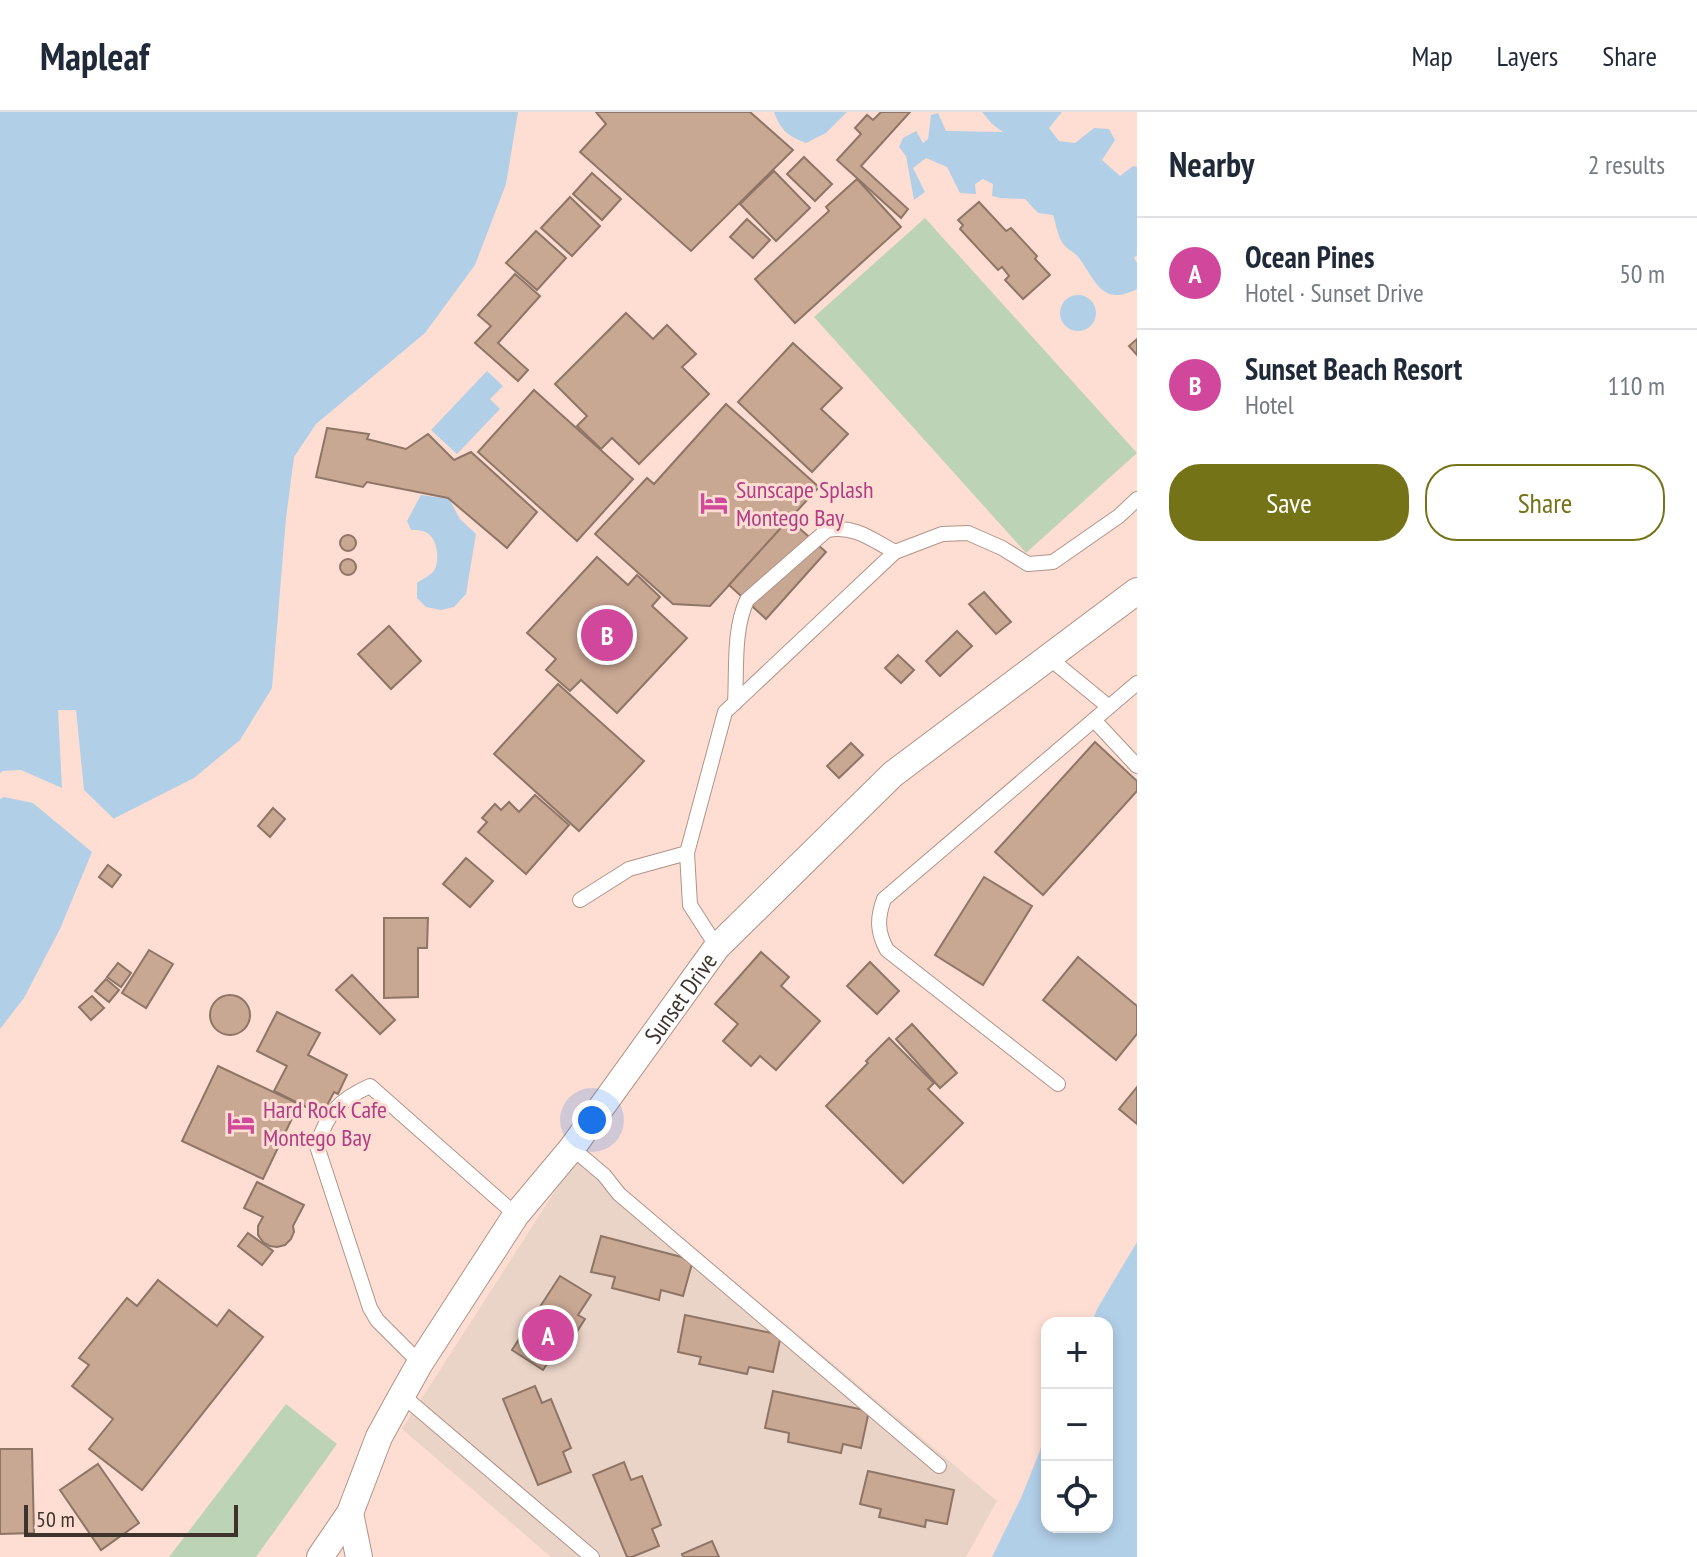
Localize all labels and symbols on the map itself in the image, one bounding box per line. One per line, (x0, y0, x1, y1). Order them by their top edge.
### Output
place label: Sunscape Splash Montego Bay (736, 474, 874, 533)
hotel icon: Sunscape Splash Montego Bay (699, 488, 729, 518)
pin: B (581, 605, 633, 665)
street label: Sunset Drive (637, 946, 723, 1049)
place label: Hard Rock Cafe Montego Bay (263, 1094, 387, 1153)
your location (572, 1100, 612, 1140)
hotel icon: Hard Rock Cafe Montego Bay (226, 1108, 256, 1138)
pin: A (522, 1305, 574, 1365)
scale bar (24, 1501, 238, 1537)

